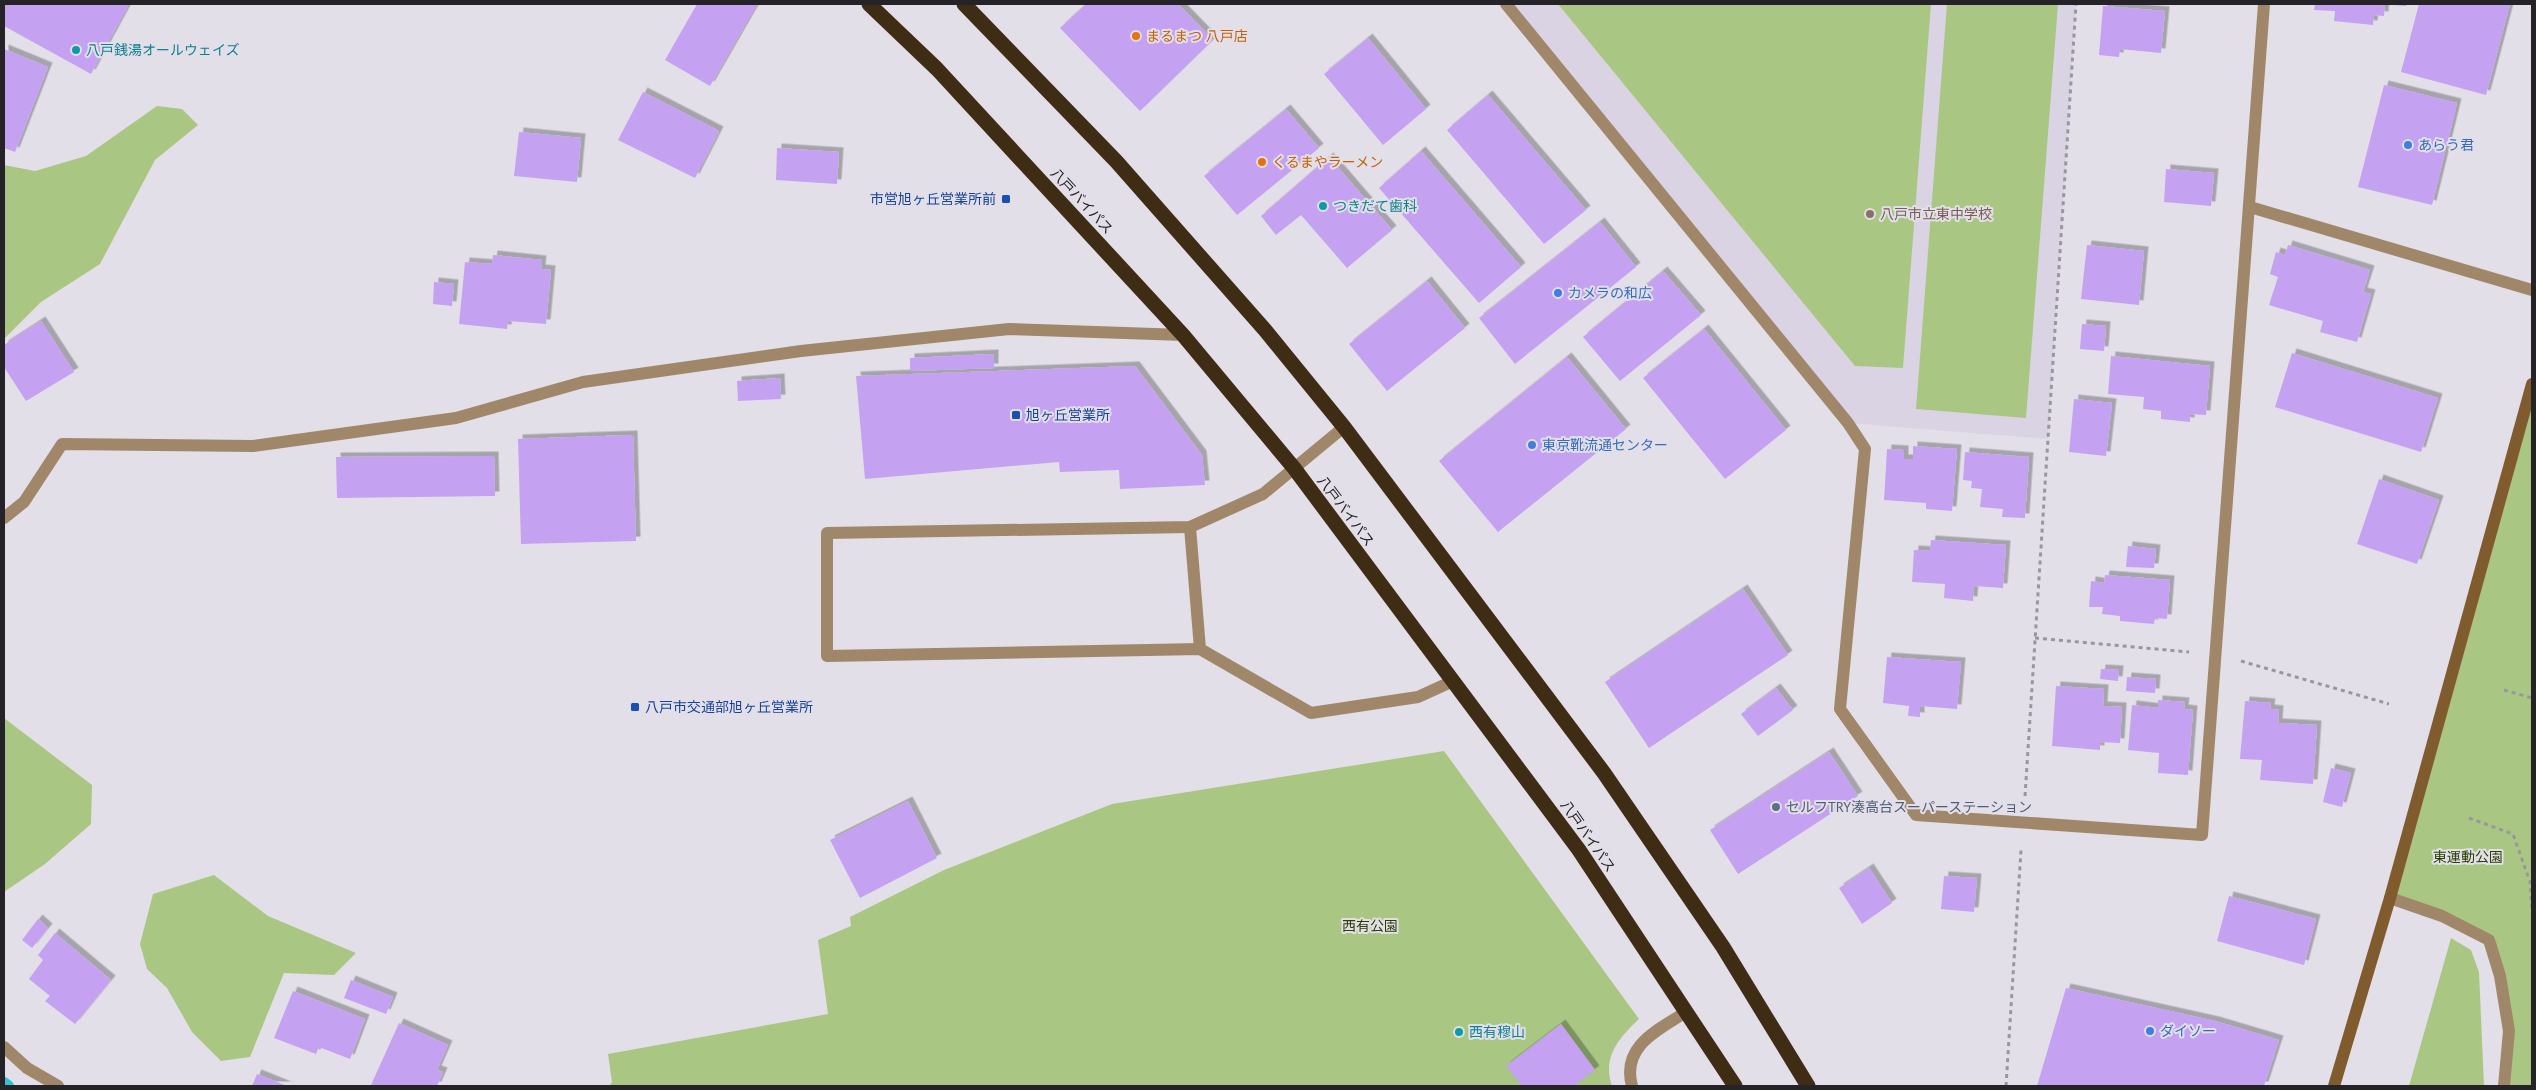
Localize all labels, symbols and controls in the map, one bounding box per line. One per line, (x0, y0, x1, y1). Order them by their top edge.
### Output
place label: まるまつ 八戸店 (1146, 27, 1248, 45)
marker: まるまつ 八戸店 (1130, 30, 1142, 42)
place label: 八戸銭湯オールウェイズ (86, 41, 240, 59)
marker: 八戸銭湯オールウェイズ (70, 44, 82, 56)
place label: あらう君 (2418, 136, 2474, 154)
marker: あらう君 (2402, 139, 2414, 151)
place label: くるまやラーメン (1272, 153, 1383, 171)
marker: くるまやラーメン (1256, 156, 1268, 168)
street label: 八戸バイパス (1047, 164, 1117, 238)
place label: 市営旭ヶ丘営業所前 (870, 190, 996, 208)
marker: 市営旭ヶ丘営業所前 (1000, 193, 1012, 205)
place label: つきだて歯科 (1333, 197, 1417, 215)
marker: つきだて歯科 (1317, 200, 1329, 212)
place label: 八戸市立東中学校 (1880, 205, 1992, 223)
marker: 八戸市立東中学校 (1864, 208, 1876, 220)
place label: カメラの和広 (1568, 284, 1652, 302)
marker: カメラの和広 (1552, 287, 1564, 299)
place label: 旭ヶ丘営業所 (1026, 406, 1110, 424)
marker: 旭ヶ丘営業所 (1010, 409, 1022, 421)
place label: 東京靴流通センター (1542, 436, 1668, 454)
marker: 東京靴流通センター (1526, 439, 1538, 451)
street label: 八戸バイパス (1314, 472, 1378, 550)
place label: 八戸市交通部旭ヶ丘営業所 (645, 698, 813, 716)
marker: 八戸市交通部旭ヶ丘営業所 (629, 701, 641, 713)
street label: 八戸バイパス (1557, 797, 1619, 875)
place label: セルフTRY湊高台スーパーステーション (1786, 798, 2032, 816)
marker: セルフTRY湊高台スーパーステーション (1770, 801, 1782, 813)
park label: 東運動公園 (2433, 848, 2503, 866)
park label: 西有公園 (1342, 917, 1398, 935)
place label: ダイソー (2160, 1022, 2216, 1040)
place label: 西有穆山 (1469, 1023, 1525, 1041)
marker: ダイソー (2144, 1025, 2156, 1037)
marker: 西有穆山 (1453, 1026, 1465, 1038)

